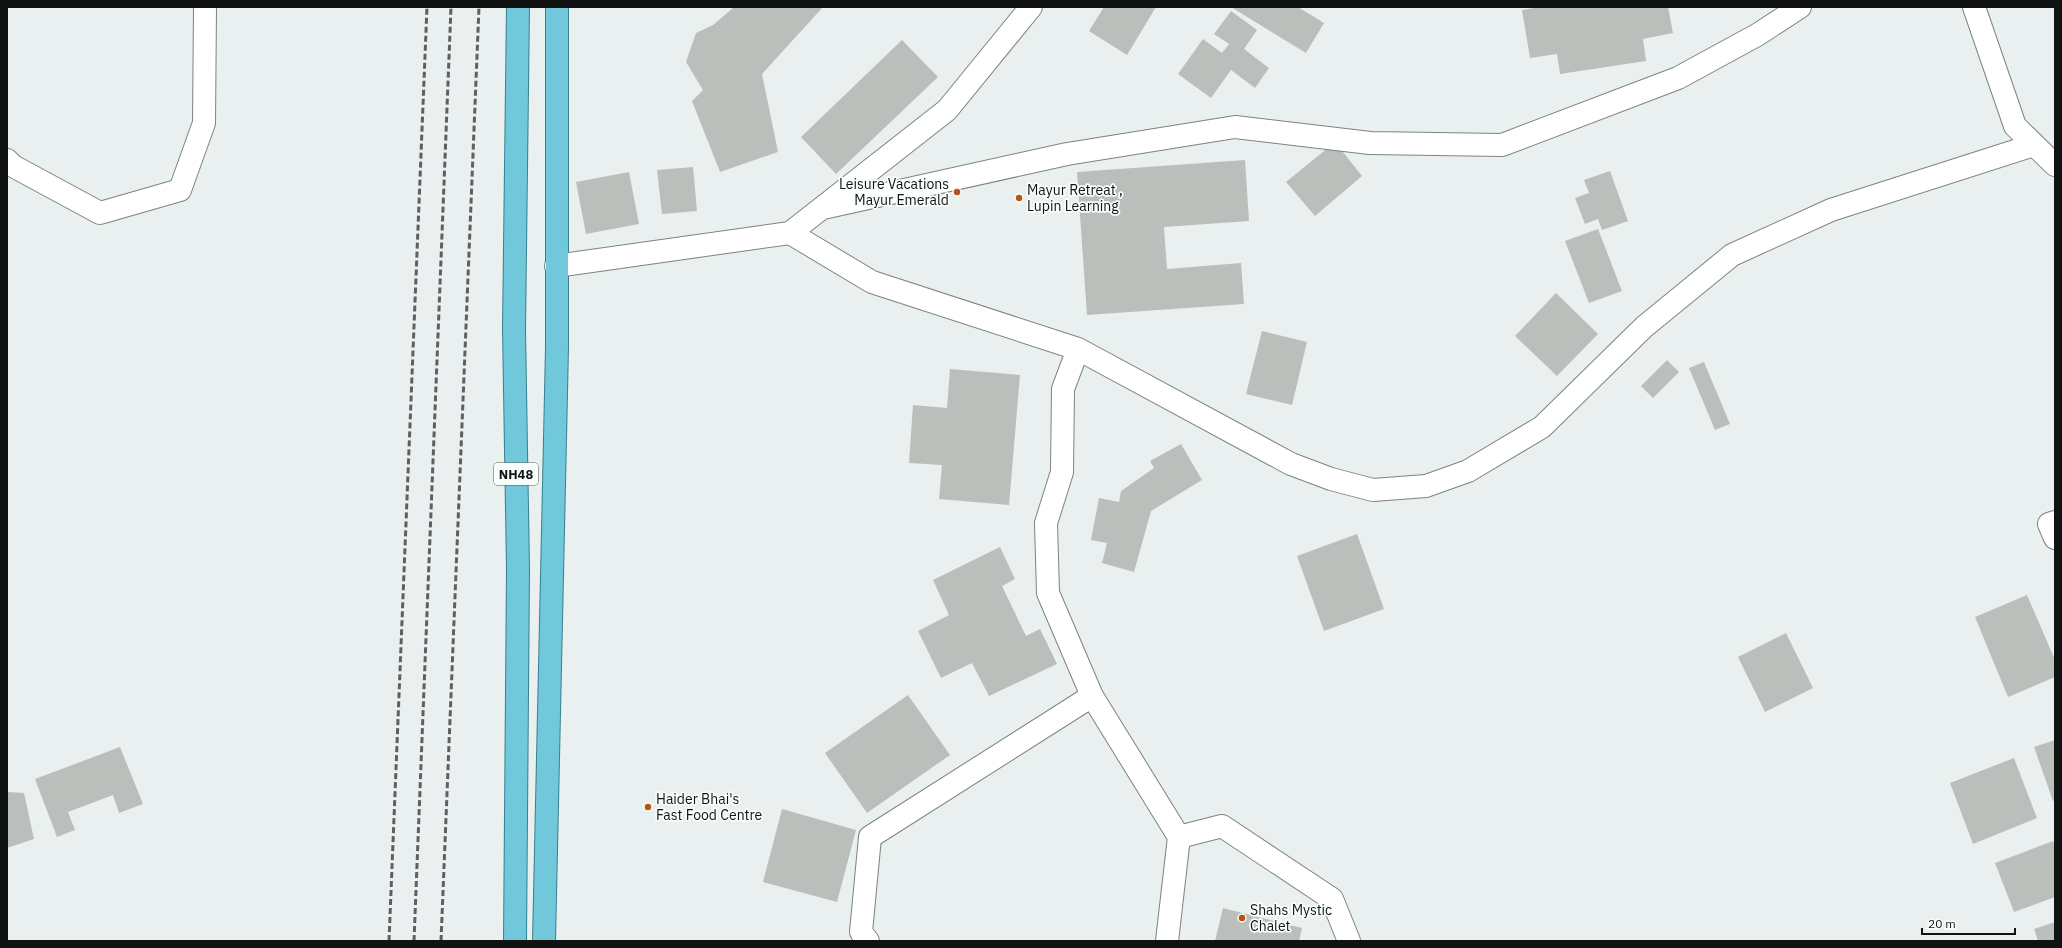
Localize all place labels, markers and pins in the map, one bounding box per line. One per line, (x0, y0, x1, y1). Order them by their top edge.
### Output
place label: Leisure Vacations Mayur Emerald (839, 175, 949, 209)
place label: Mayur Retreat , Lupin Learning (1027, 181, 1123, 215)
marker: Leisure Vacations Mayur Emerald (952, 187, 962, 197)
marker: Mayur Retreat , Lupin Learning (1014, 193, 1024, 203)
place label: Haider Bhai's Fast Food Centre (656, 790, 763, 824)
marker: Haider Bhai's Fast Food Centre (643, 802, 653, 812)
place label: Shahs Mystic Chalet (1250, 901, 1332, 935)
marker: Shahs Mystic Chalet (1237, 913, 1247, 923)

